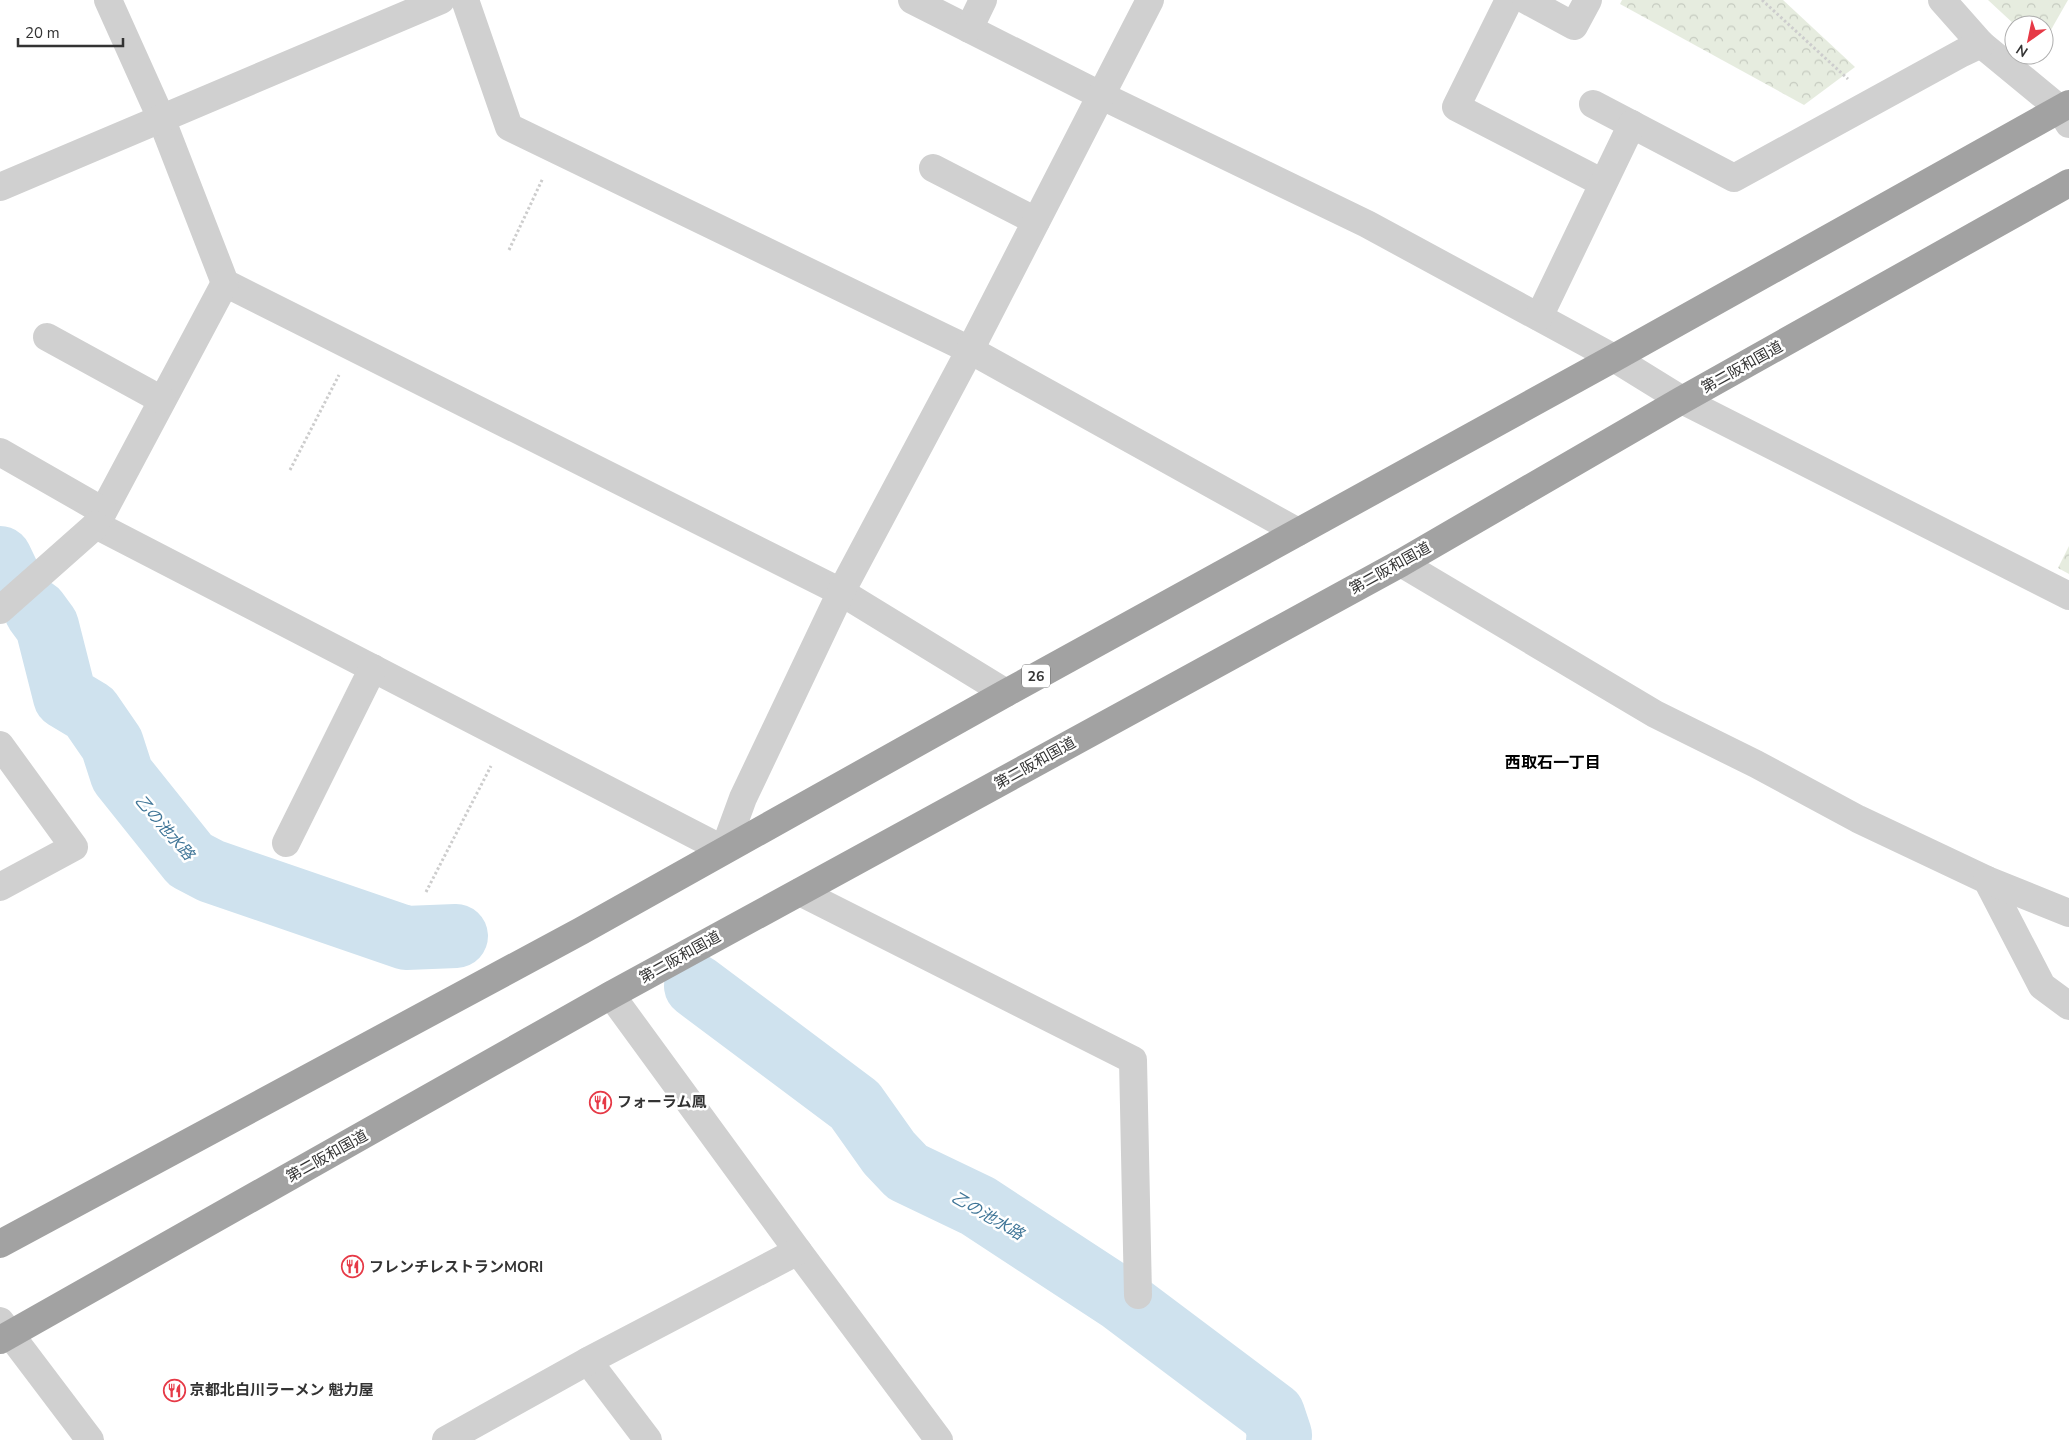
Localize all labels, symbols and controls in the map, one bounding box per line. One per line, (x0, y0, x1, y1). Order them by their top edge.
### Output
scale bar (18, 15, 122, 47)
north arrow (2004, 15, 2054, 65)
text: 20 m (25, 23, 60, 43)
text: N (2013, 40, 2032, 61)
street label: 第二阪和国道 (1698, 336, 1786, 398)
street label: 第二阪和国道 (1346, 537, 1434, 599)
road number: 26 (1022, 664, 1050, 688)
street label: 第二阪和国道 (991, 732, 1079, 794)
district label: 西取石一丁目 (1505, 752, 1601, 774)
water label: 乙の池水路 (130, 790, 200, 867)
street label: 第二阪和国道 (636, 926, 724, 988)
restaurant icon: フォーラム鳳 (589, 1090, 613, 1114)
place label: フォーラム鳳 (617, 1092, 707, 1112)
street label: 第二阪和国道 (283, 1125, 371, 1187)
water label: 乙の池水路 (947, 1186, 1029, 1246)
restaurant icon: フレンチレストランMORI (341, 1255, 365, 1279)
place label: フレンチレストランMORI (369, 1257, 543, 1277)
restaurant icon: 京都北白川ラーメン 魁力屋 (162, 1378, 186, 1402)
place label: 京都北白川ラーメン 魁力屋 (190, 1380, 373, 1400)

